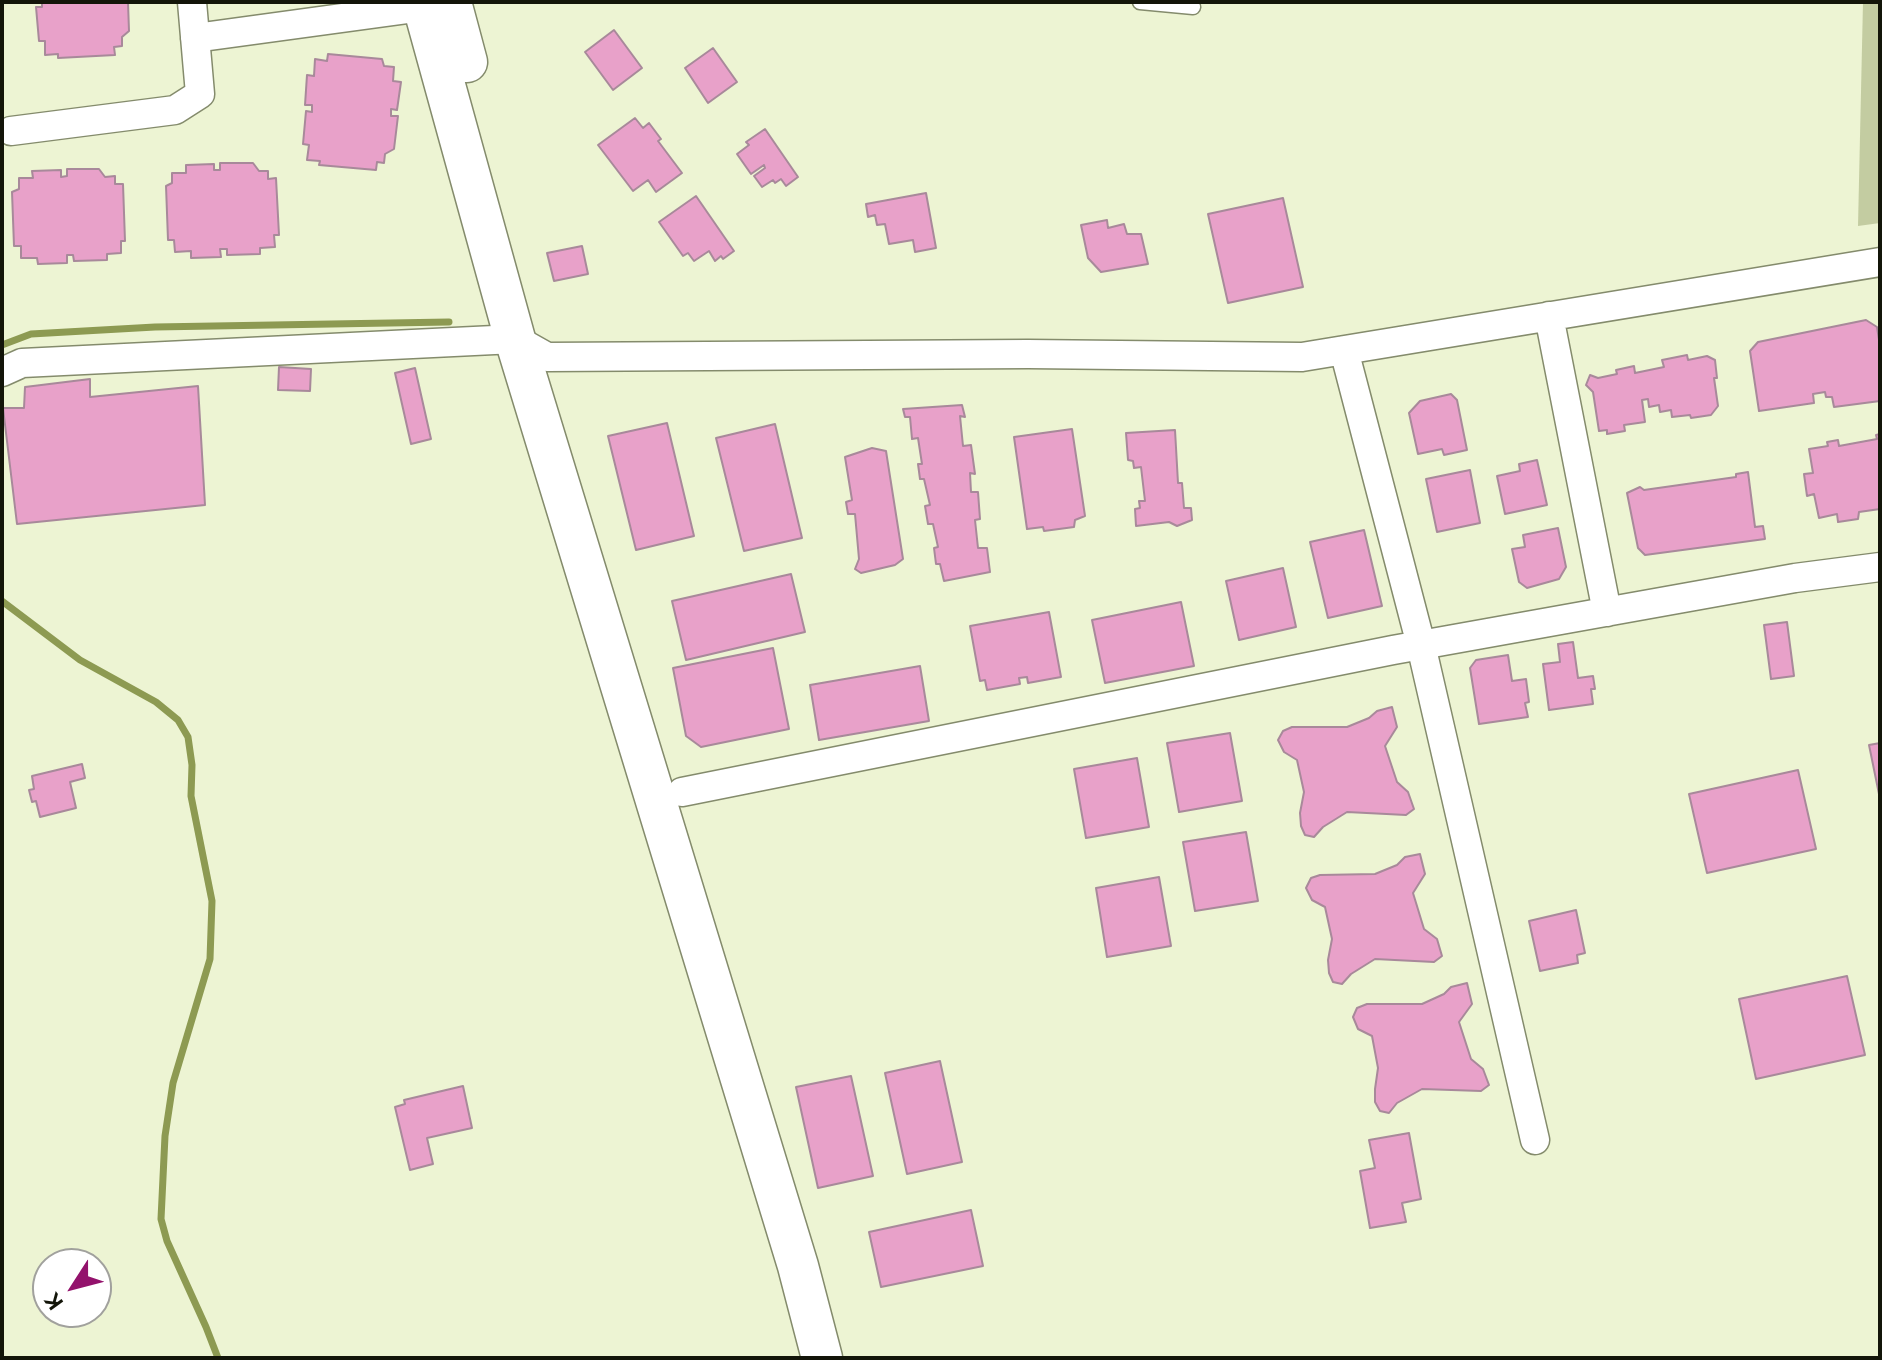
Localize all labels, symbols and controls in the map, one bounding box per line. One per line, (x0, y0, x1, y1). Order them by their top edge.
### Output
north arrow (32, 1248, 112, 1328)
text: K (39, 1287, 69, 1315)

